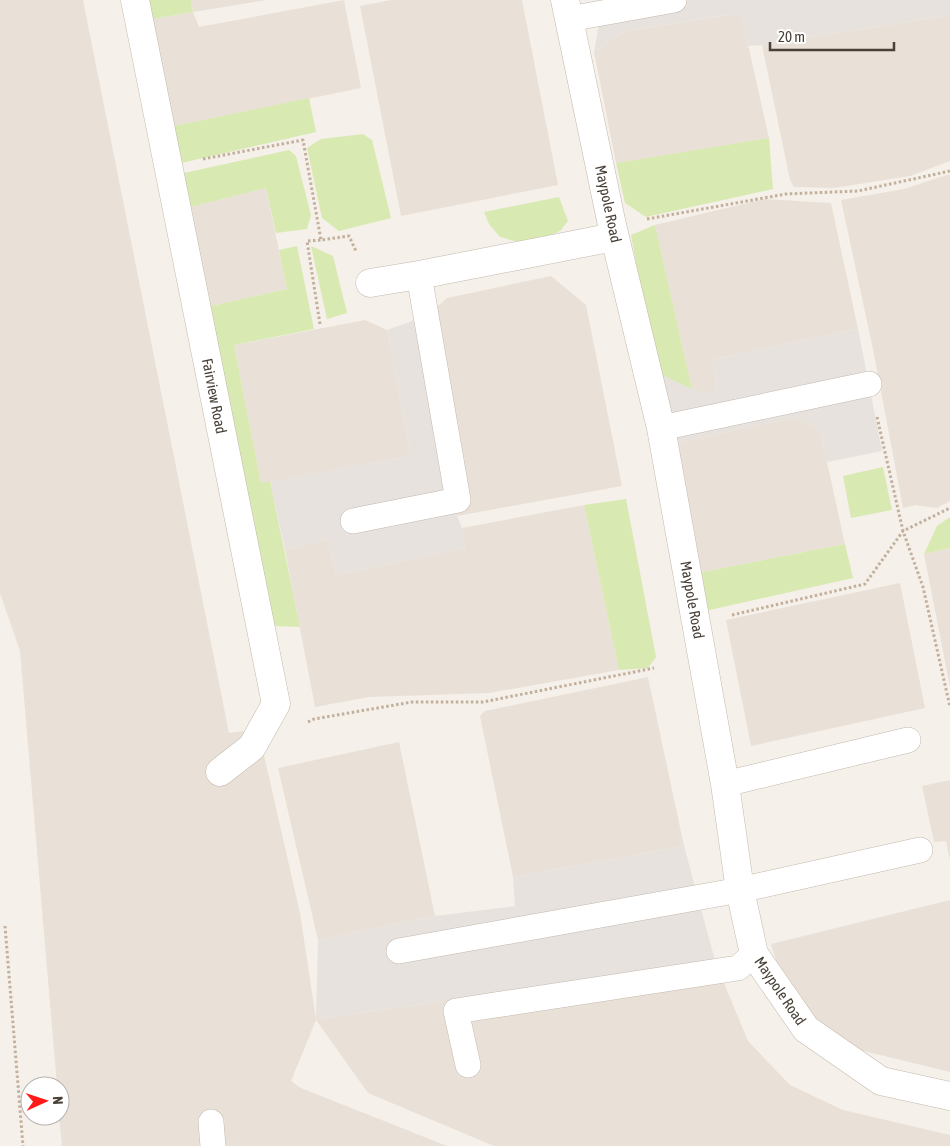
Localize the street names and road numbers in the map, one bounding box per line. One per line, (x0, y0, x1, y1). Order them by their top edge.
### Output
street label: Maypole Road (592, 164, 625, 244)
street label: Fairview Road (199, 357, 230, 435)
street label: Maypole Road (677, 560, 708, 640)
street label: Maypole Road (751, 953, 809, 1028)

